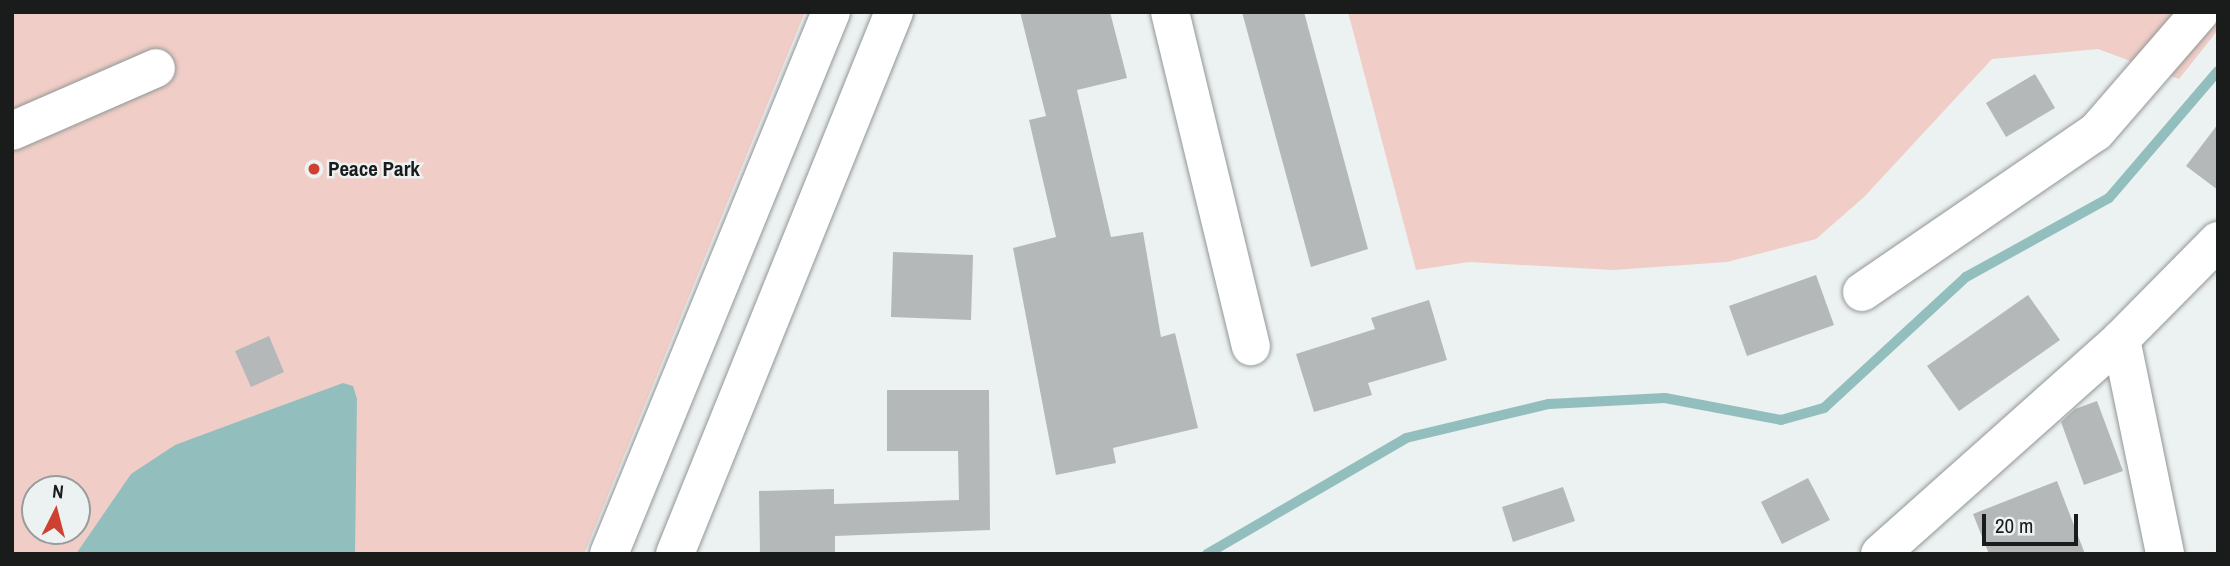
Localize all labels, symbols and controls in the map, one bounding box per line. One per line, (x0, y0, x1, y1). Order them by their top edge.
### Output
place label: Peace Park (328, 156, 420, 182)
marker: Peace Park (306, 161, 322, 177)
north arrow (21, 475, 91, 545)
text: N (51, 478, 65, 505)
scale bar (1985, 500, 2081, 544)
text: 20 m (1995, 511, 2033, 540)

